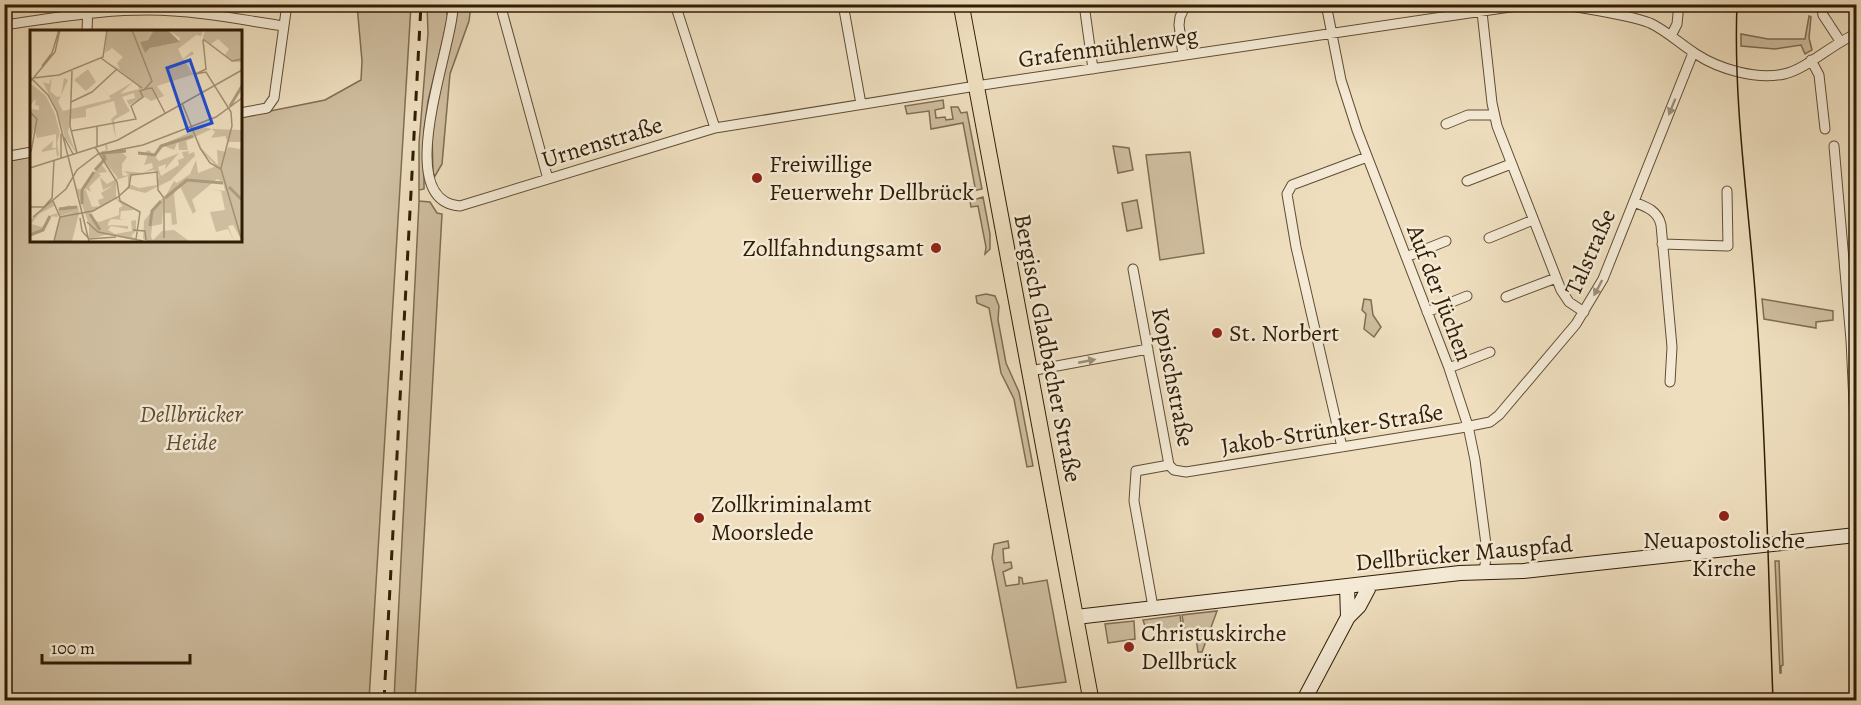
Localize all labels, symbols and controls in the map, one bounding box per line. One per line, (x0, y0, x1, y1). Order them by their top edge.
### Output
street label: Grafenmühlenweg (1016, 19, 1200, 75)
inset map (30, 30, 242, 242)
one-way arrow (1667, 98, 1676, 116)
street label: Urnenstraße (538, 108, 666, 176)
place label: Freiwillige Feuerwehr Dellbrück (769, 148, 974, 208)
marker: Freiwillige Feuerwehr Dellbrück (750, 171, 764, 185)
street label: Talstraße (1557, 204, 1623, 300)
street label: Bergisch Gladbacher Straße (1006, 211, 1090, 485)
street label: Auf der Jüchen (1399, 219, 1481, 366)
place label: Zollfahndungsamt (743, 232, 924, 264)
marker: Zollfahndungsamt (929, 241, 943, 255)
one-way arrow (1594, 279, 1603, 296)
street label: Kopischstraße (1144, 305, 1202, 449)
place label: St. Norbert (1229, 317, 1339, 349)
marker: St. Norbert (1210, 326, 1224, 340)
one-way arrow (1078, 356, 1097, 365)
street label: Jakob-Strünker-Straße (1219, 396, 1445, 462)
park label: Dellbrücker Heide (139, 398, 243, 458)
place label: Zollkriminalamt Moorslede (711, 488, 872, 548)
marker: Neuapostolische Kirche (1717, 509, 1731, 523)
marker: Zollkriminalamt Moorslede (692, 511, 706, 525)
place label: Neuapostolische Kirche (1643, 524, 1805, 584)
street label: Dellbrücker Mauspfad (1354, 528, 1574, 578)
place label: Christuskirche Dellbrück (1141, 617, 1286, 677)
scale bar (42, 627, 190, 665)
text: 100 m (51, 636, 95, 660)
marker: Christuskirche Dellbrück (1122, 640, 1136, 654)

